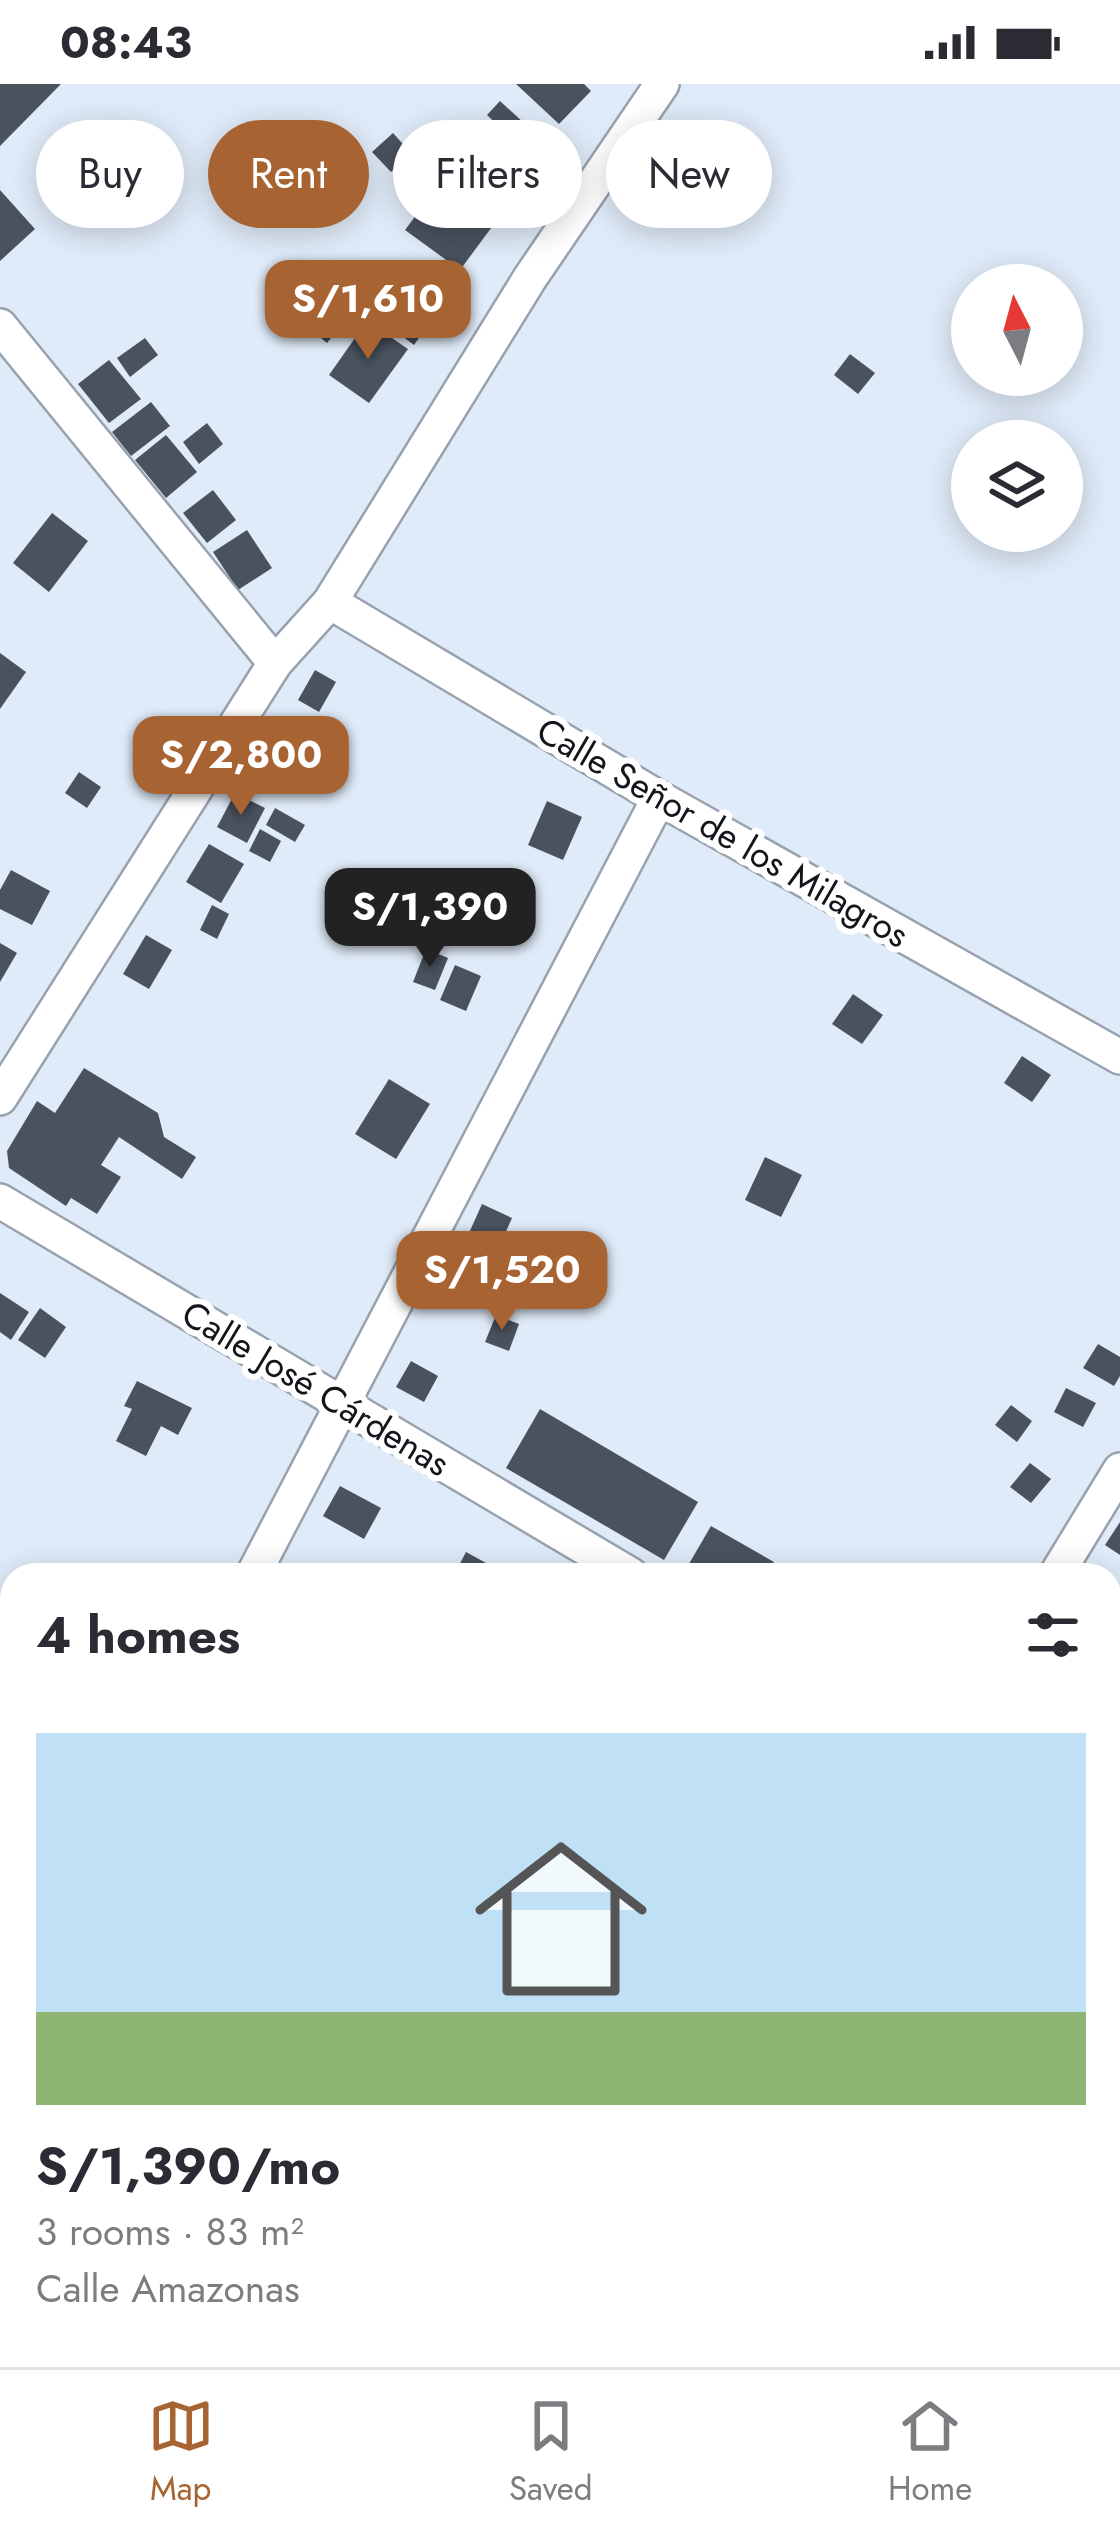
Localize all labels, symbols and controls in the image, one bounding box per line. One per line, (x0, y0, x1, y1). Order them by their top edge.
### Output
text: 08:43 (60, 10, 192, 75)
chip: Buy (36, 120, 184, 228)
chip: Rent (208, 120, 369, 228)
chip: Filters (393, 120, 582, 228)
chip: New (606, 120, 772, 228)
pin: S/1,610 (257, 260, 479, 362)
north arrow (951, 264, 1083, 396)
map controls (951, 264, 1083, 552)
text: S/1,610 (292, 270, 444, 327)
button: layers (951, 420, 1083, 552)
street label: Calle Señor de los Milagros (527, 704, 919, 960)
pin: S/2,800 (130, 716, 352, 818)
text: S/2,800 (160, 726, 322, 783)
pin: S/1,390 (319, 868, 541, 970)
text: S/1,390 (352, 878, 508, 935)
pin: S/1,520 (391, 1231, 613, 1333)
text: S/1,520 (423, 1241, 581, 1298)
street label: Calle José Cárdenas (172, 1287, 460, 1489)
text: 4 homes (36, 1598, 240, 1672)
icon: filters (1020, 1602, 1086, 1668)
icon: home (453, 1811, 669, 2027)
text: S/1,390/mo (36, 2129, 340, 2203)
text: 3 rooms · 83 m² (36, 2203, 304, 2260)
text: Calle Amazonas (36, 2260, 300, 2317)
tab: Map (148, 2393, 214, 2512)
tab: Saved (509, 2393, 593, 2512)
tab: Home (888, 2393, 972, 2512)

